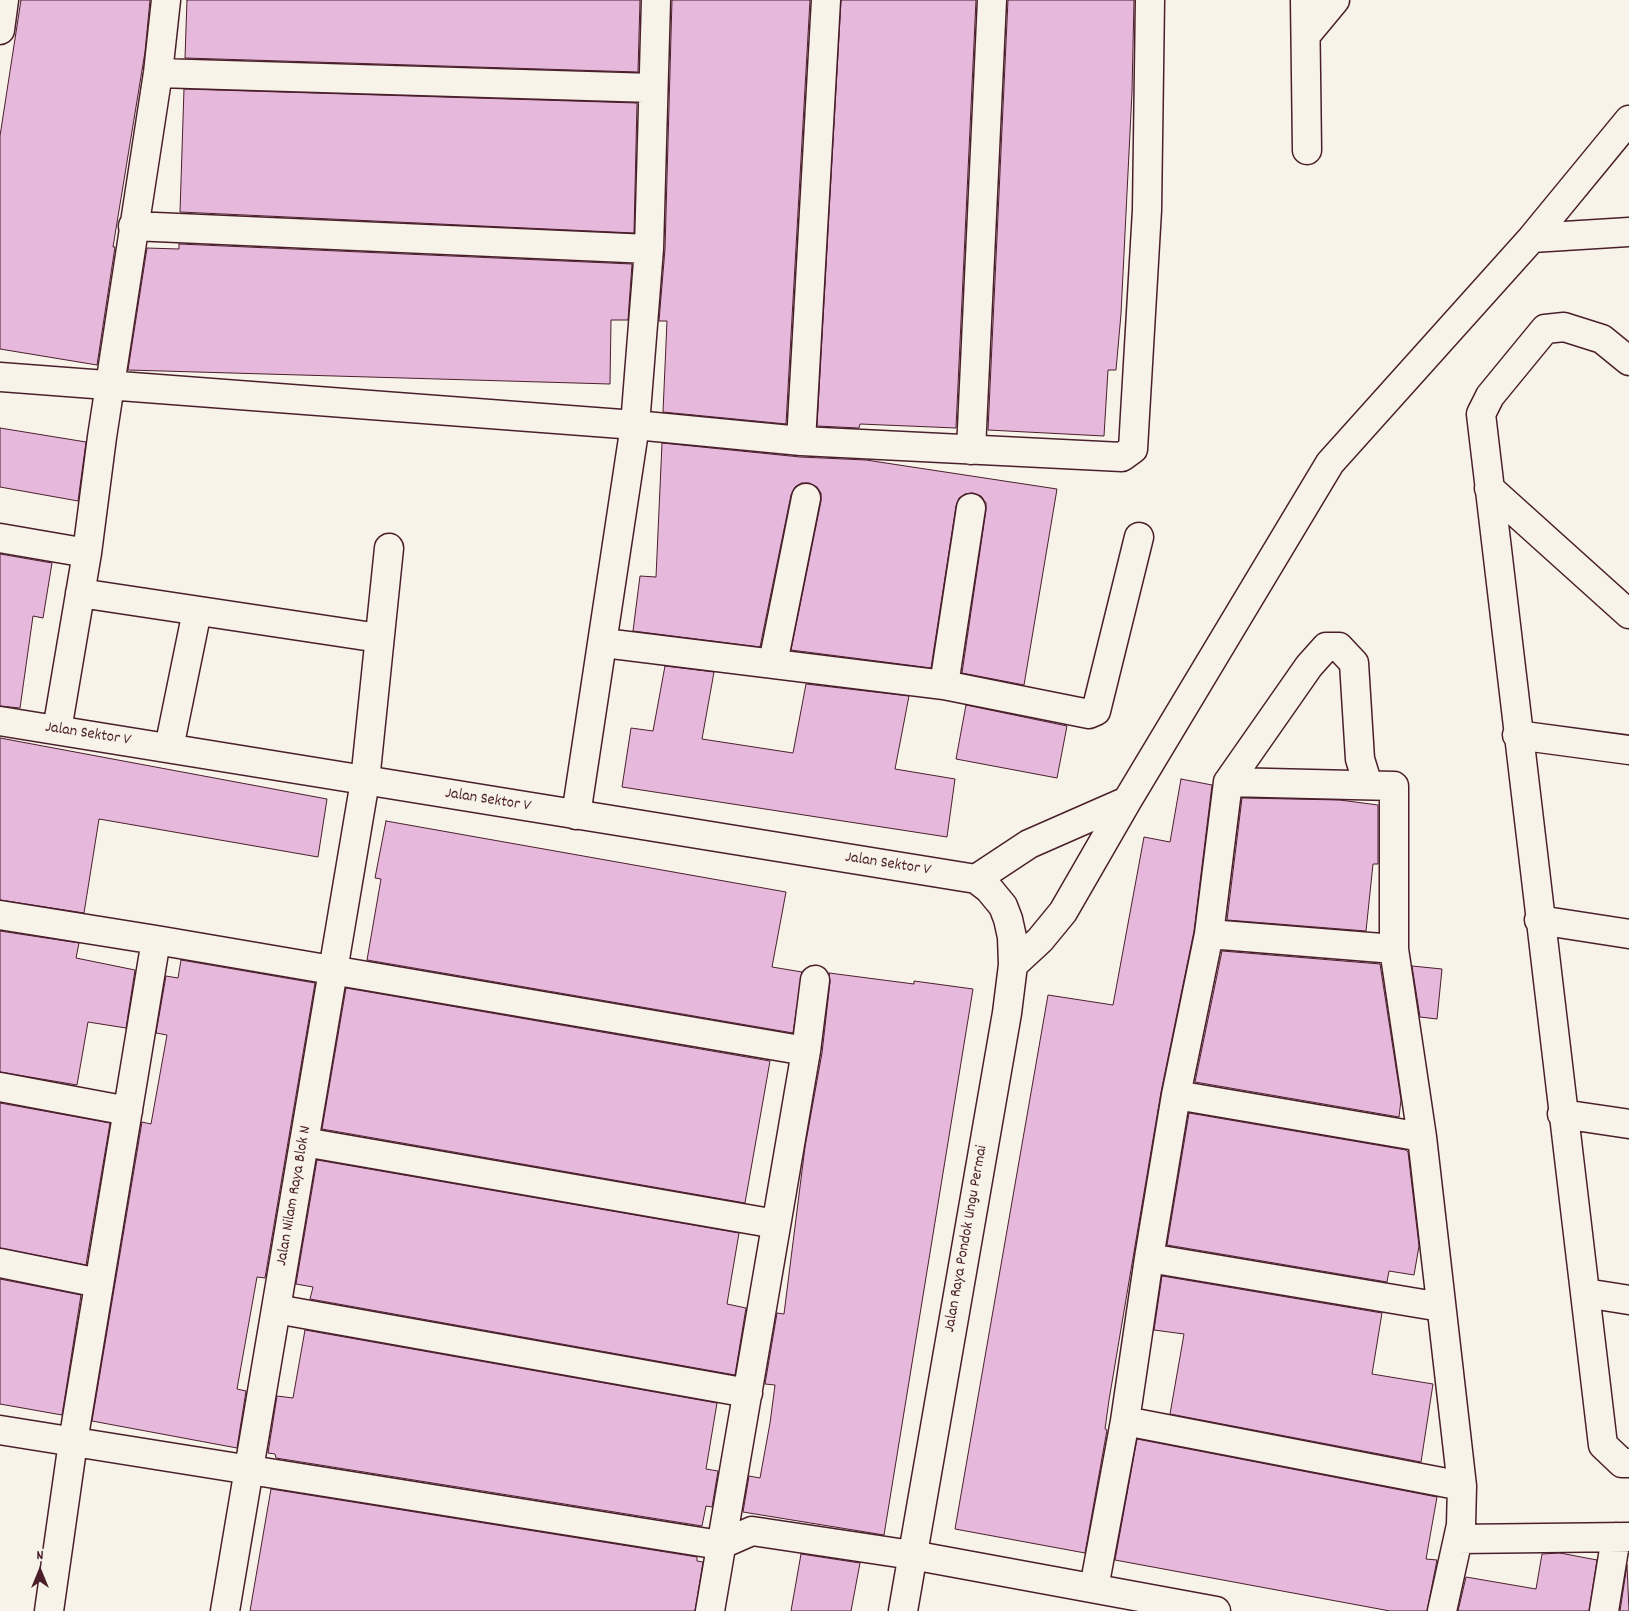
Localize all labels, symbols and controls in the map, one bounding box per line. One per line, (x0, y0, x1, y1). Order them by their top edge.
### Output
street label: Jalan Sektor V (44, 719, 132, 751)
street label: Jalan Sektor V (444, 785, 532, 817)
street label: Jalan Sektor V (844, 849, 932, 881)
street label: Jalan Nilam Raya Blok N (273, 1124, 317, 1268)
street label: Jalan Raya Pondok Ungu Permai (941, 1144, 993, 1334)
north arrow (15, 1546, 65, 1596)
text: N (37, 1546, 43, 1566)

